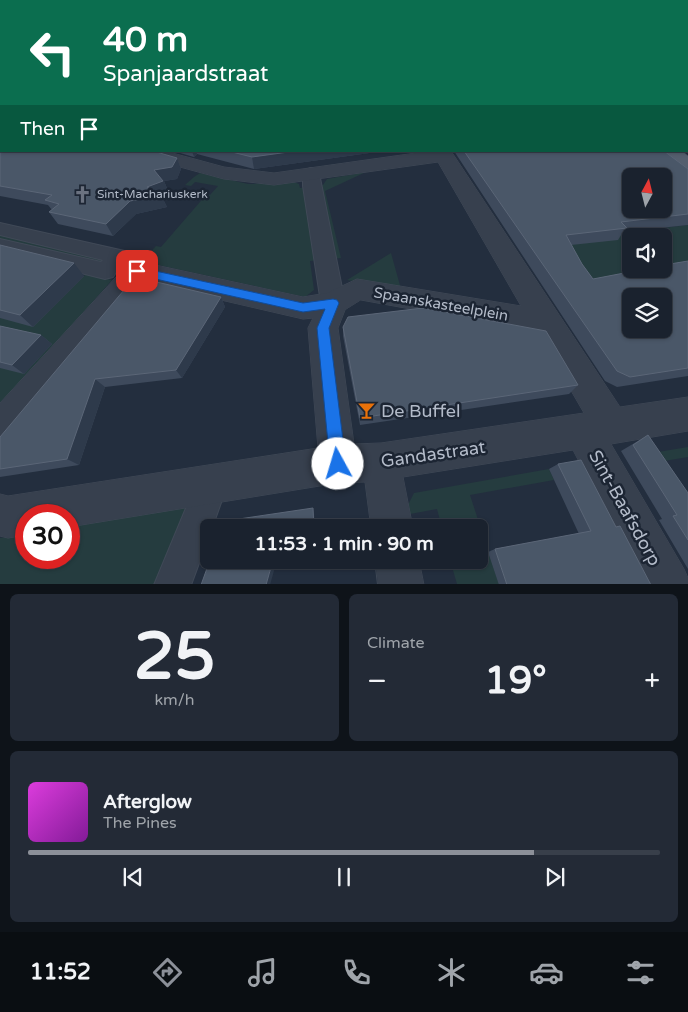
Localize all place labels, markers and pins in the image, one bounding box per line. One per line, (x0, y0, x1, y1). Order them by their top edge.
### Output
church icon: Sint-Machariuskerk (73, 184, 93, 204)
place label: Sint-Machariuskerk (97, 187, 208, 201)
pin (116, 250, 158, 292)
place label: De Buffel (381, 400, 460, 422)
bar icon: De Buffel (357, 401, 377, 421)

